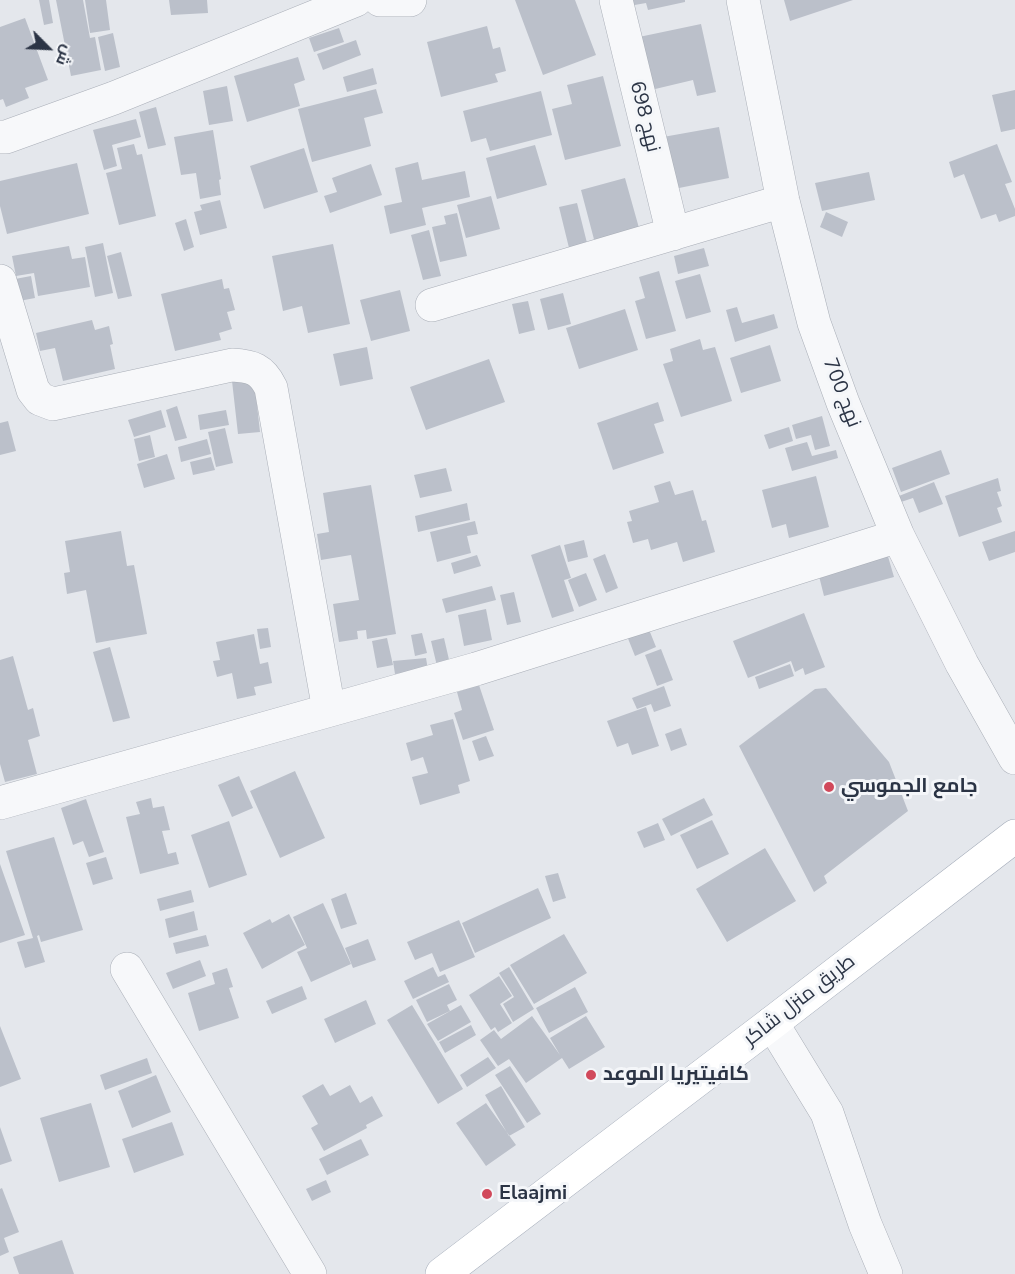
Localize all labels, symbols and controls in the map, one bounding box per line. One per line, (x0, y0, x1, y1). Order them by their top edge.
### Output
north arrow (18, 18, 78, 78)
text: ش (50, 41, 79, 69)
street label: نهج 698 (624, 79, 664, 155)
street label: نهج 700 (817, 355, 865, 431)
place label: جامع الجموسي (841, 775, 978, 799)
marker: جامع الجموسي (822, 780, 836, 794)
street label: طريق منزل شاكر (739, 950, 861, 1052)
place label: كافيتيريا الموعد (603, 1063, 749, 1087)
marker: كافيتيريا الموعد (584, 1068, 598, 1082)
place label: Elaajmi (499, 1182, 567, 1206)
marker: Elaajmi (480, 1187, 494, 1201)

